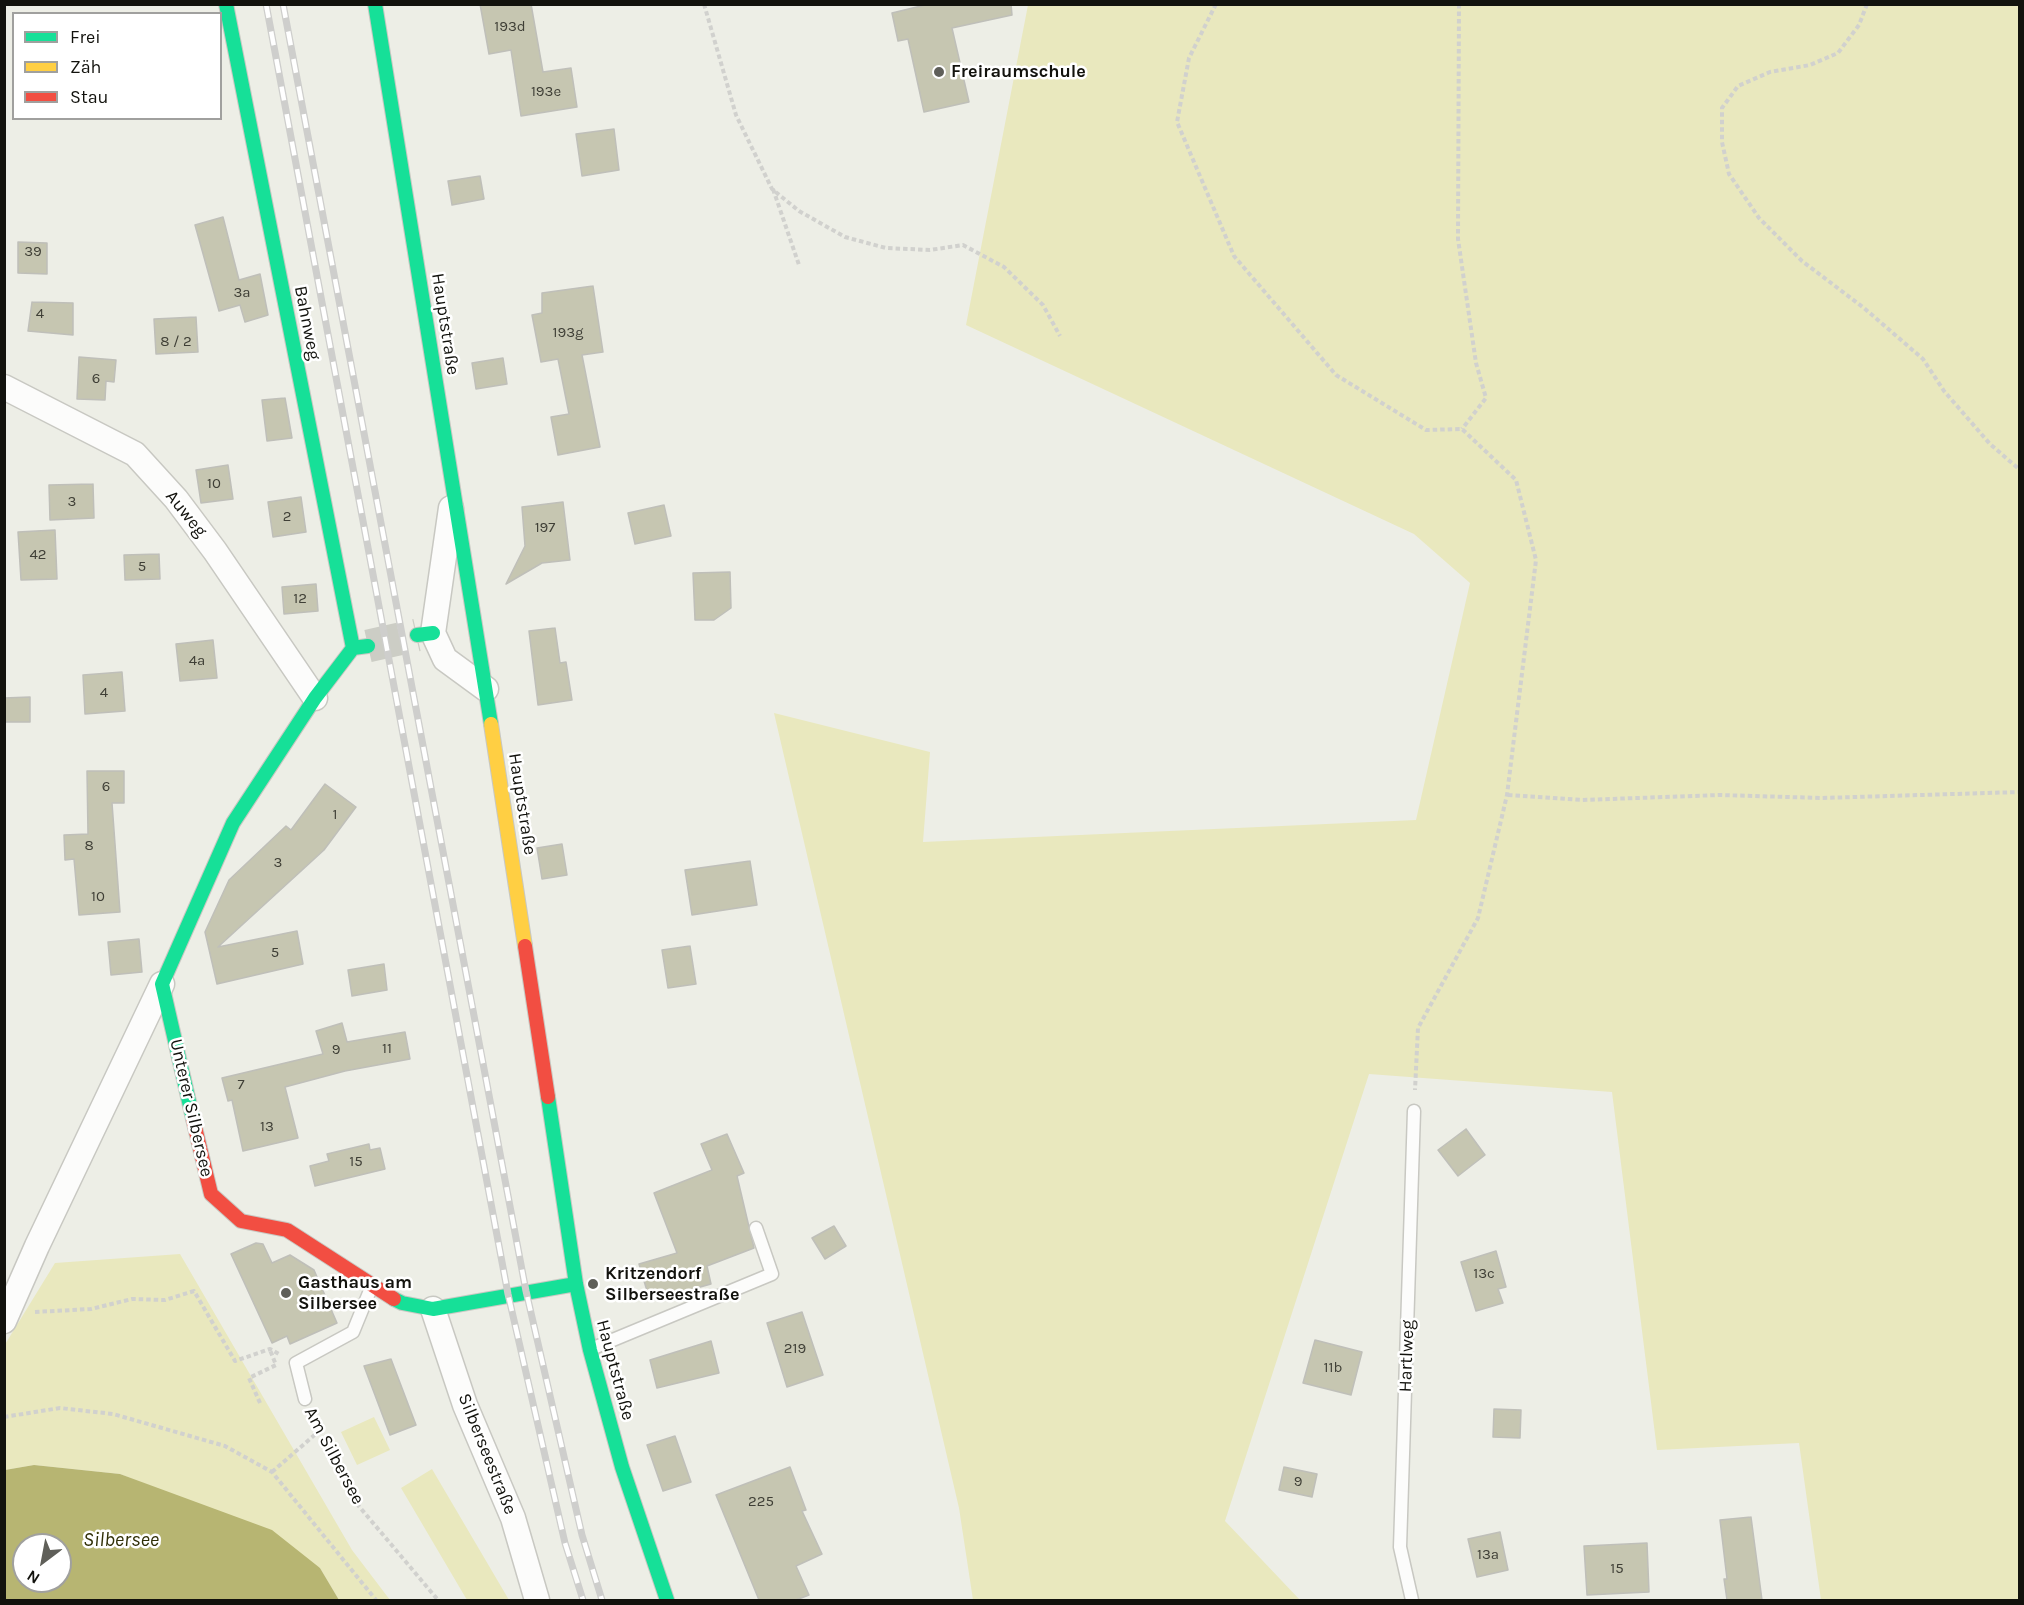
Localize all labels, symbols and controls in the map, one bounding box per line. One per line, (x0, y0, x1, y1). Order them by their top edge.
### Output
legend (12, 12, 222, 120)
house number: 193d (494, 18, 526, 36)
text: Frei (70, 26, 101, 48)
text: Zäh (70, 56, 101, 78)
place label: Freiraumschule (951, 61, 1086, 83)
marker: Freiraumschule (932, 65, 946, 79)
house number: 193e (531, 83, 561, 101)
text: Stau (70, 86, 108, 108)
house number: 39 (24, 243, 42, 261)
street label: Hauptstraße (426, 271, 464, 377)
house number: 3a (233, 284, 251, 302)
street label: Bahnweg (289, 284, 325, 362)
house number: 4 (36, 305, 44, 323)
house number: 193g (553, 324, 583, 342)
house number: 8 / 2 (160, 333, 192, 351)
house number: 6 (92, 370, 100, 388)
house number: 10 (207, 475, 221, 493)
street label: Auweg (161, 486, 211, 542)
house number: 3 (68, 493, 76, 511)
house number: 2 (283, 508, 291, 526)
house number: 197 (535, 519, 555, 537)
house number: 42 (29, 546, 47, 564)
house number: 5 (138, 558, 146, 576)
house number: 12 (293, 590, 307, 608)
house number: 4a (189, 652, 205, 670)
house number: 4 (100, 684, 108, 702)
street label: Hauptstraße (503, 751, 541, 857)
house number: 6 (102, 778, 110, 796)
house number: 1 (333, 806, 337, 824)
house number: 8 (84, 837, 94, 855)
house number: 3 (274, 854, 282, 872)
house number: 10 (91, 888, 105, 906)
house number: 5 (271, 944, 279, 962)
street label: Unterer Silbersee (165, 1037, 217, 1179)
house number: 11 (382, 1040, 392, 1058)
house number: 9 (332, 1041, 340, 1059)
house number: 7 (237, 1076, 245, 1094)
house number: 13 (260, 1118, 274, 1136)
house number: 15 (349, 1153, 363, 1171)
place label: Kritzendorf Silberseestraße (605, 1263, 739, 1306)
house number: 13c (1473, 1265, 1495, 1283)
place label: Gasthaus am Silbersee (298, 1272, 412, 1314)
marker: Kritzendorf Silberseestraße (586, 1277, 600, 1291)
marker: Gasthaus am Silbersee (279, 1286, 293, 1300)
street label: Hauptstraße (591, 1317, 639, 1423)
street label: Hartlweg (1395, 1319, 1419, 1393)
house number: 219 (784, 1340, 806, 1358)
house number: 11b (1324, 1359, 1342, 1377)
street label: Silberseestraße (453, 1390, 521, 1518)
street label: Am Silbersee (299, 1404, 369, 1508)
house number: 9 (1294, 1473, 1302, 1491)
house number: 225 (748, 1493, 774, 1511)
water label: Silbersee (83, 1528, 159, 1552)
north arrow (12, 1533, 72, 1593)
house number: 13a (1477, 1546, 1499, 1564)
house number: 15 (1610, 1560, 1624, 1578)
text: N (23, 1566, 43, 1588)

